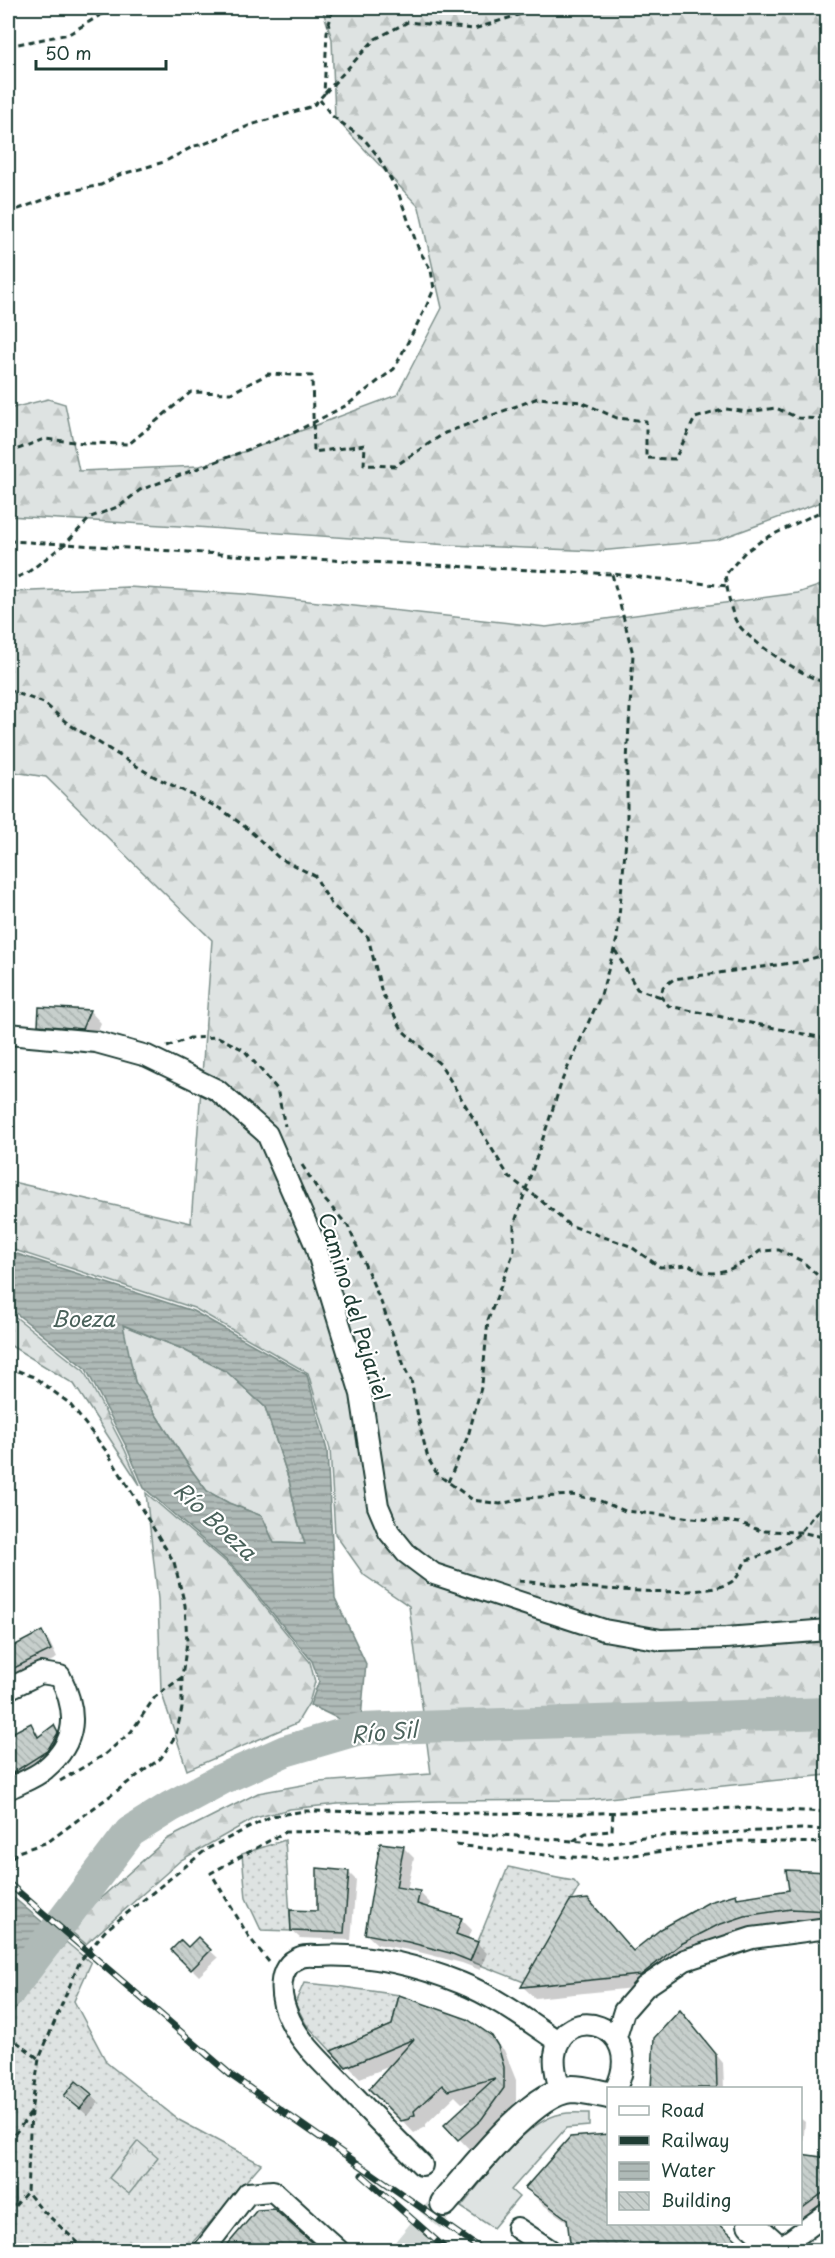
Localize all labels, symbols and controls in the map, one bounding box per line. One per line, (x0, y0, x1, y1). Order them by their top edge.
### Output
scale bar (36, 33, 166, 71)
text: 50 m (45, 39, 92, 66)
street label: Camino del Pajariel (311, 1208, 399, 1404)
water label: Boeza (51, 1301, 116, 1334)
water label: Río Boeza (167, 1473, 266, 1568)
water label: Río Sil (350, 1711, 422, 1750)
legend (607, 2087, 802, 2225)
text: Road (661, 2096, 705, 2123)
text: Railway (661, 2126, 729, 2153)
text: Water (661, 2156, 716, 2183)
text: Building (661, 2186, 731, 2213)

